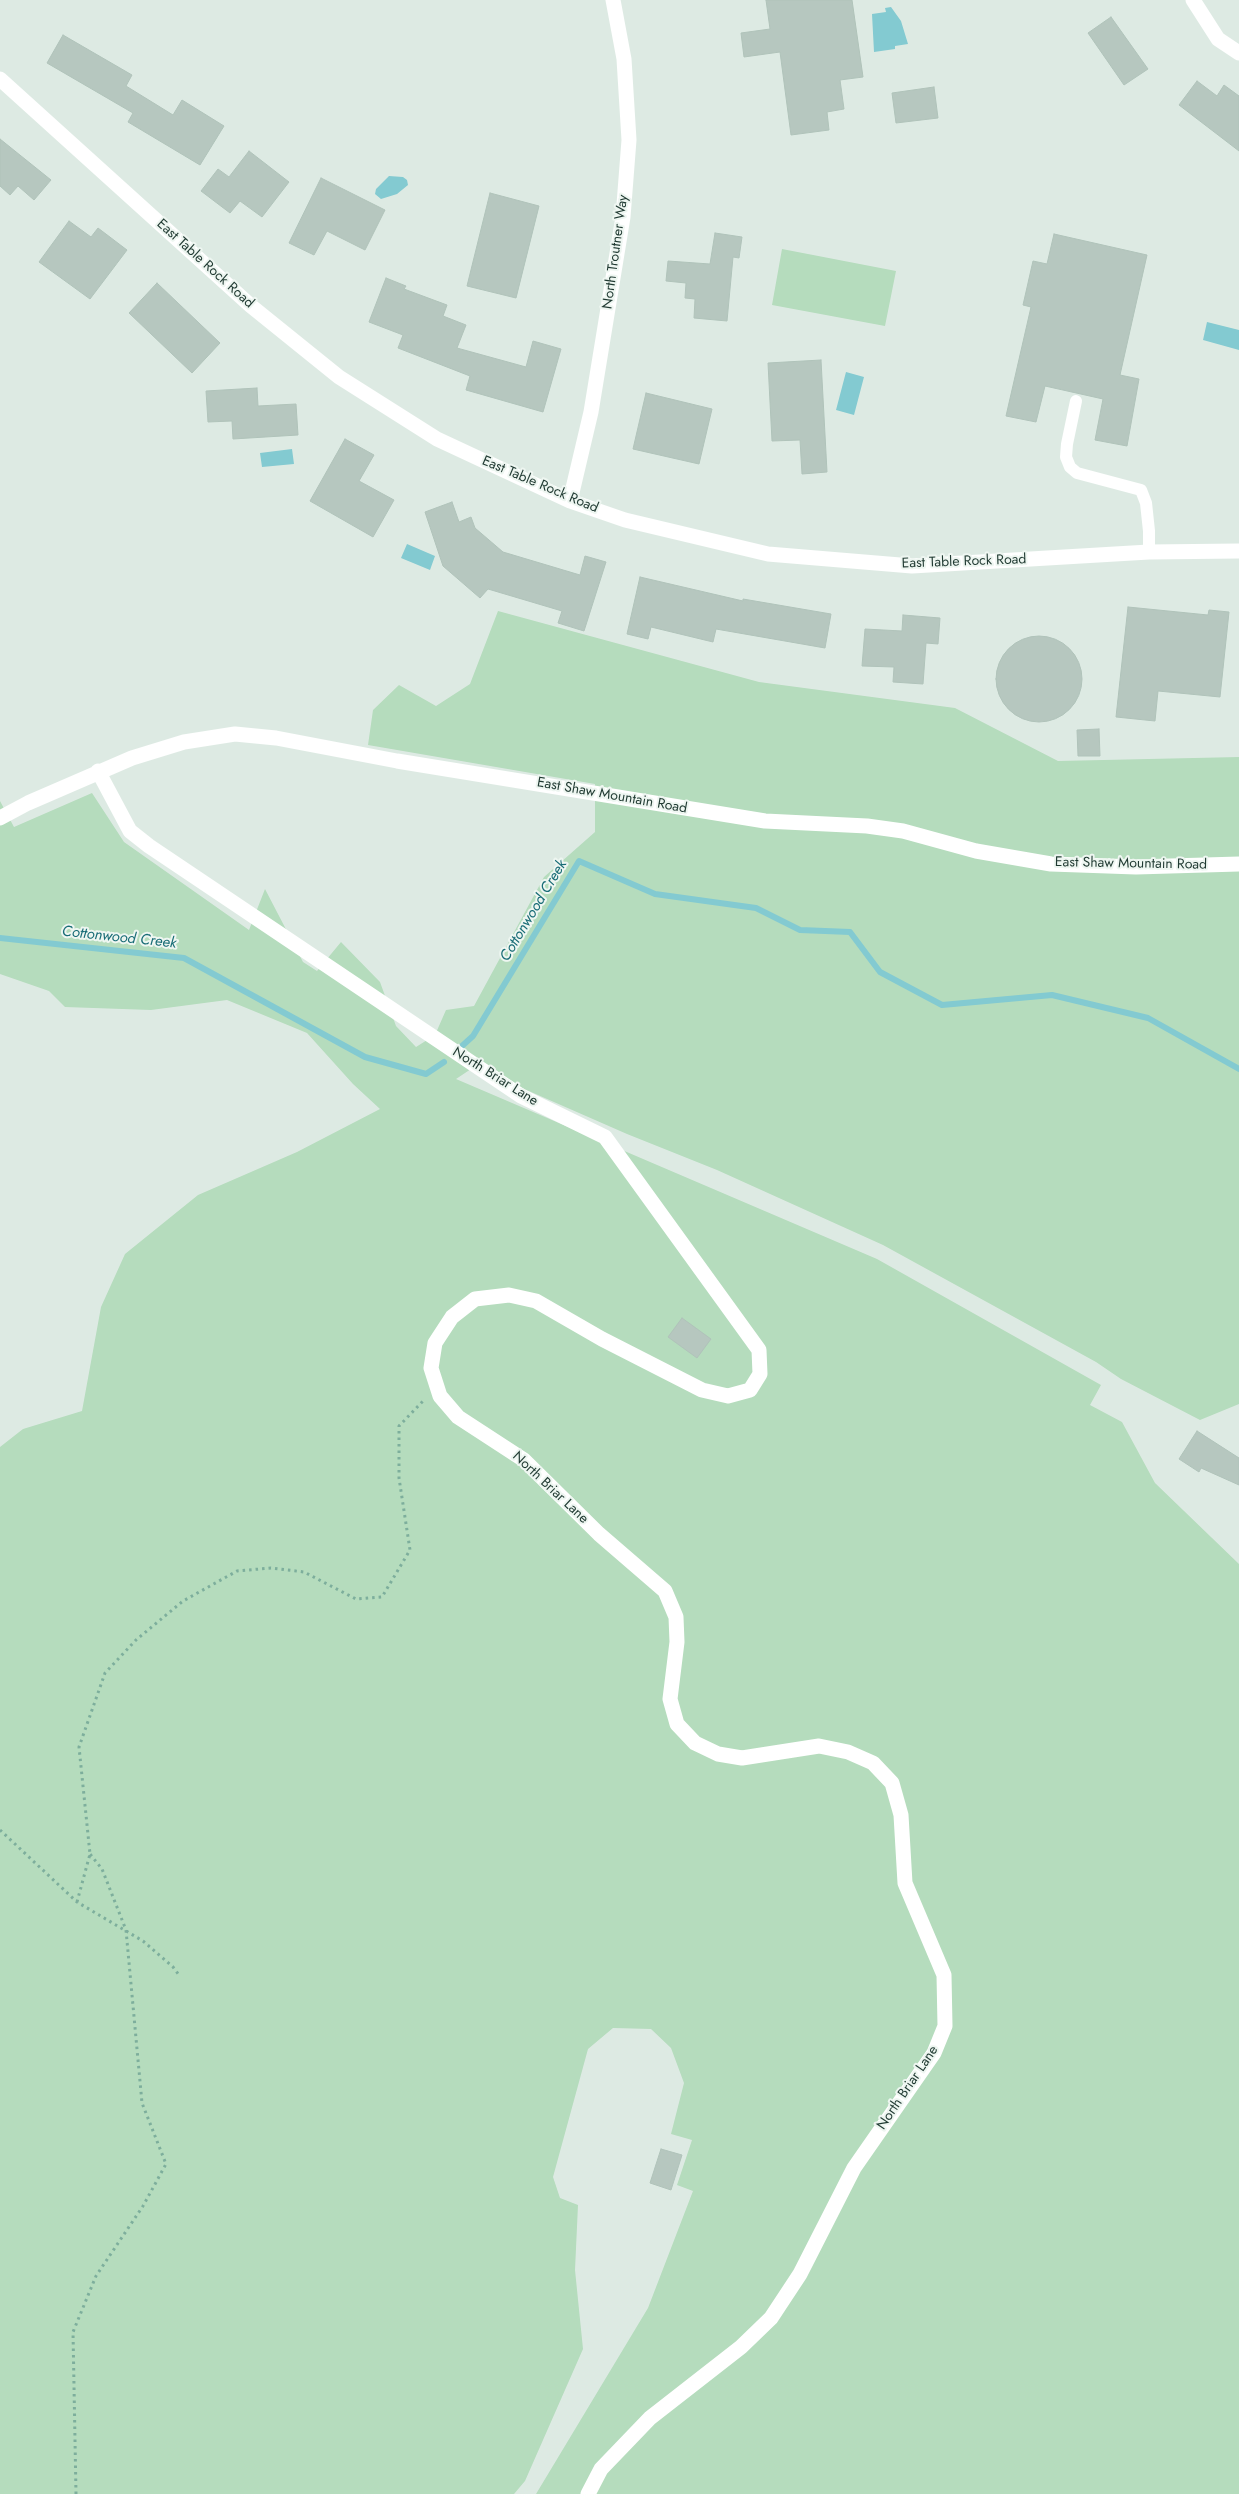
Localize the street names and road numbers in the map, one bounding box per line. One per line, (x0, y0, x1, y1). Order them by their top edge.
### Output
street label: North Troutner Way (600, 194, 632, 310)
street label: East Table Rock Road (153, 216, 257, 312)
street label: East Table Rock Road (479, 453, 601, 517)
street label: East Table Rock Road (901, 551, 1027, 573)
street label: East Shaw Mountain Road (536, 775, 688, 817)
street label: East Shaw Mountain Road (1055, 854, 1207, 874)
street label: North Briar Lane (449, 1044, 541, 1110)
street label: North Briar Lane (509, 1449, 591, 1527)
street label: North Briar Lane (874, 2043, 942, 2133)

